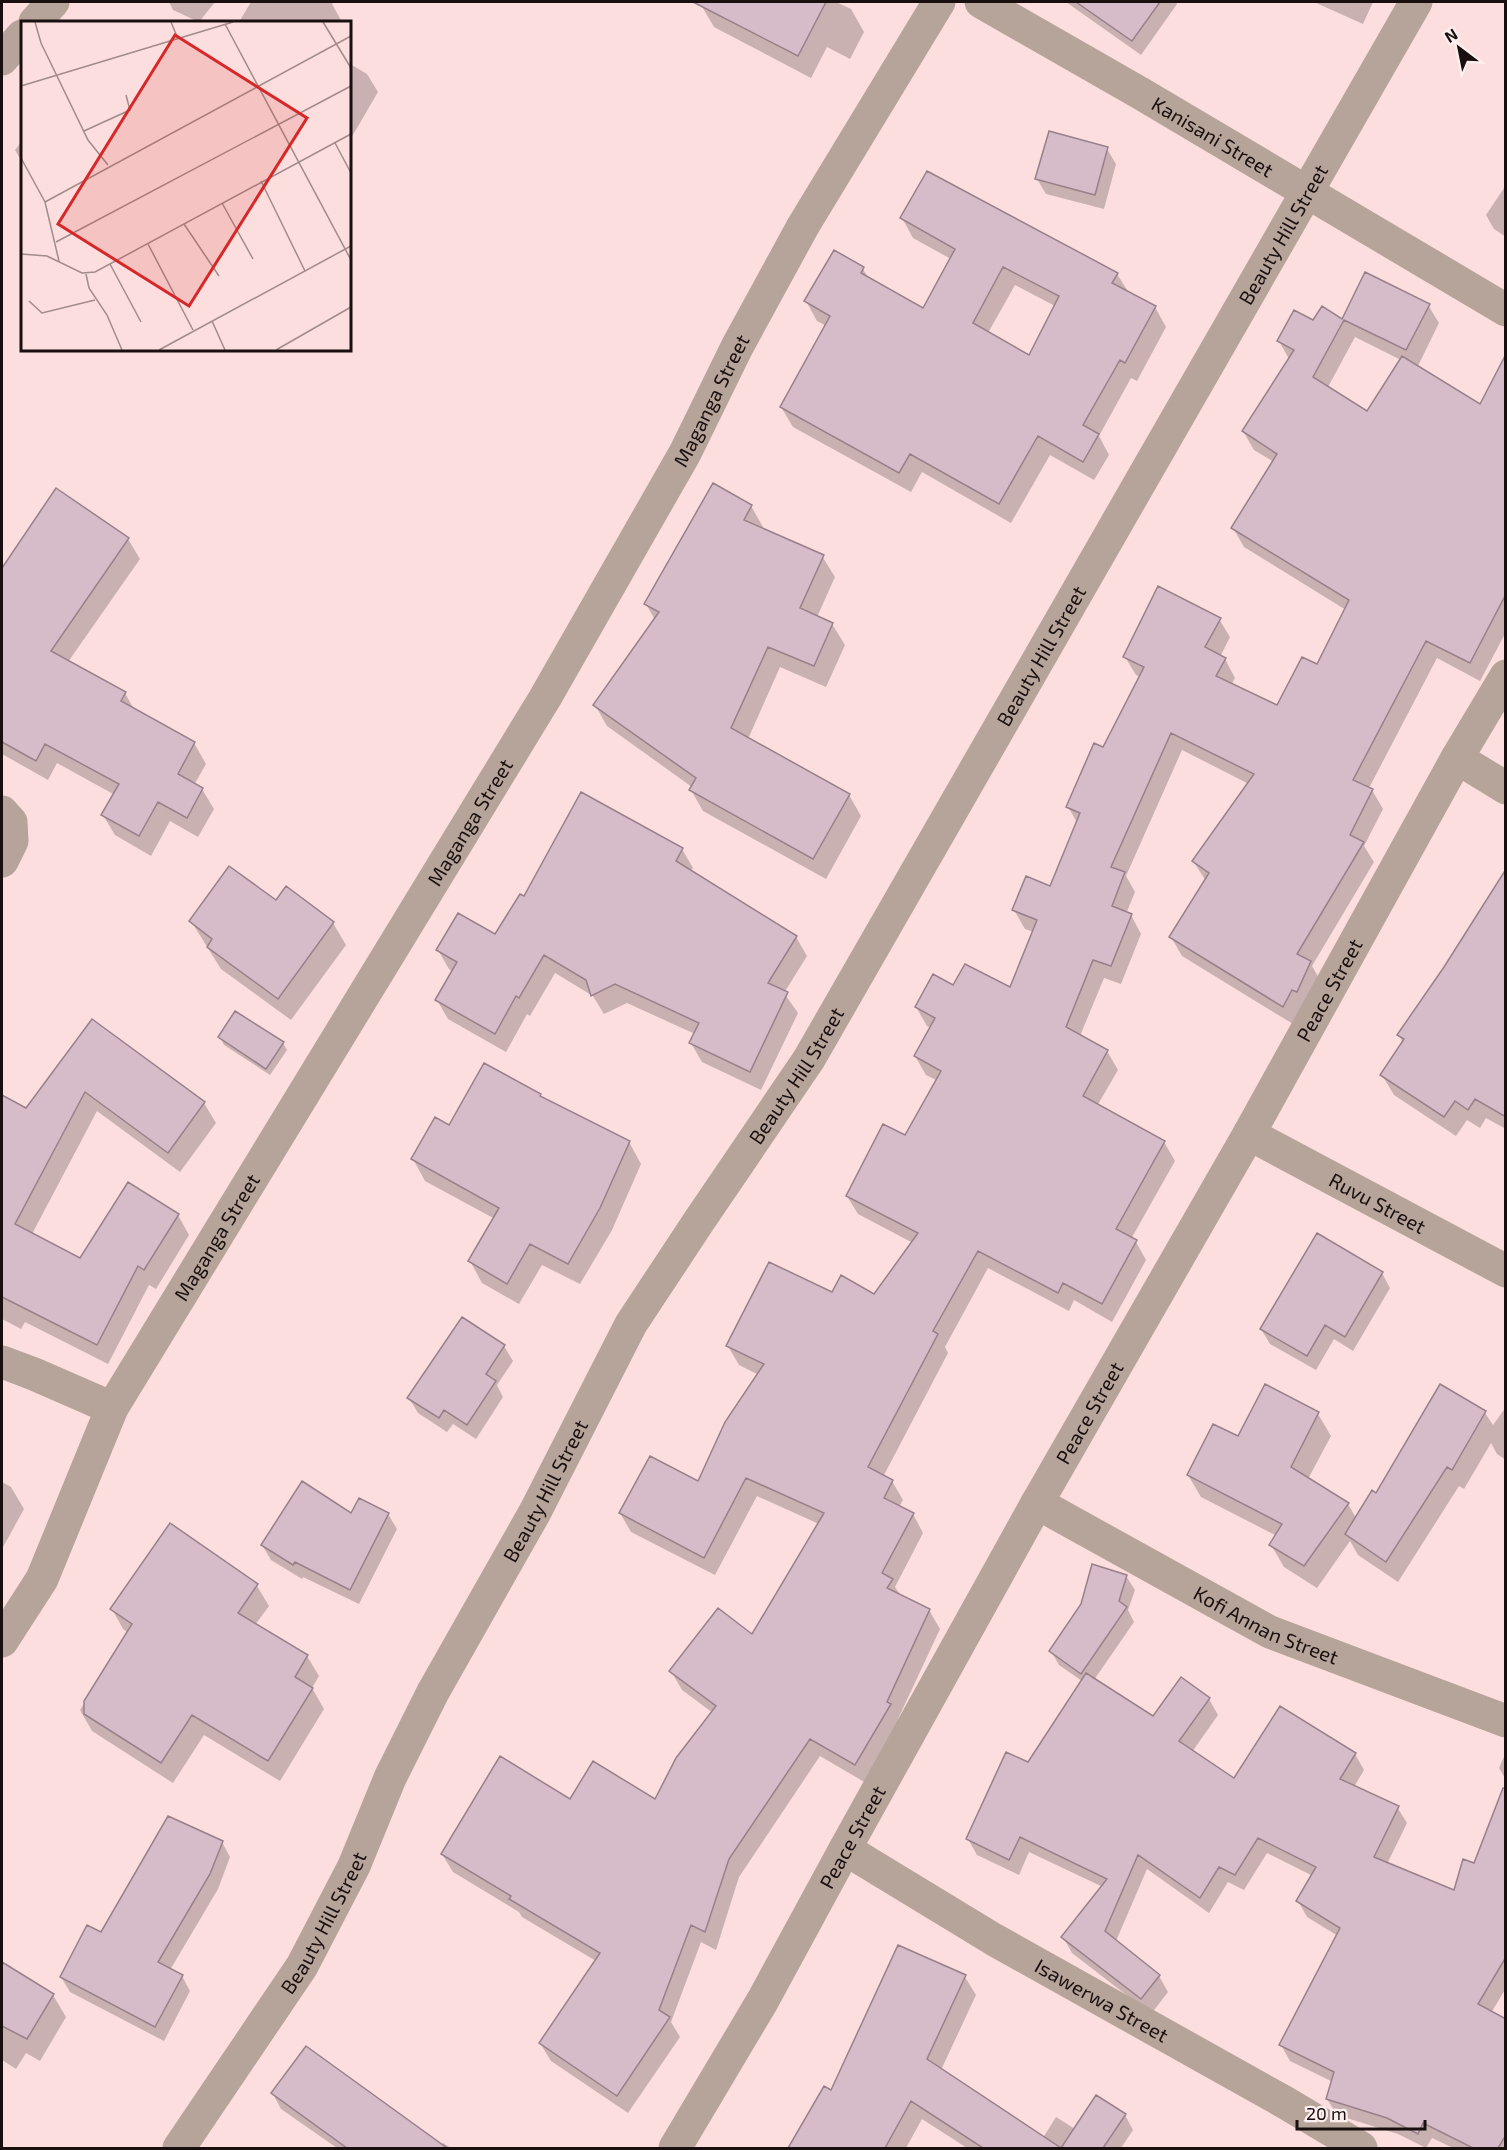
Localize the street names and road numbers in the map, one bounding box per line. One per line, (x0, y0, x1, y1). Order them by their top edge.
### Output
street label: Kanisani Street (1148, 91, 1278, 182)
street label: Beauty Hill Street (1233, 160, 1333, 308)
street label: Maganga Street (668, 330, 754, 471)
street label: Beauty Hill Street (991, 581, 1090, 730)
street label: Maganga Street (422, 754, 517, 890)
street label: Peace Street (1291, 934, 1367, 1046)
street label: Beauty Hill Street (743, 1002, 848, 1148)
street label: Ruvu Street (1325, 1167, 1431, 1238)
street label: Maganga Street (169, 1169, 264, 1305)
street label: Peace Street (1050, 1357, 1128, 1468)
street label: Beauty Hill Street (497, 1415, 592, 1566)
street label: Kofi Annan Street (1190, 1580, 1342, 1669)
street label: Peace Street (814, 1781, 890, 1892)
street label: Beauty Hill Street (275, 1848, 371, 1998)
street label: Isawerwa Street (1031, 1953, 1173, 2047)

